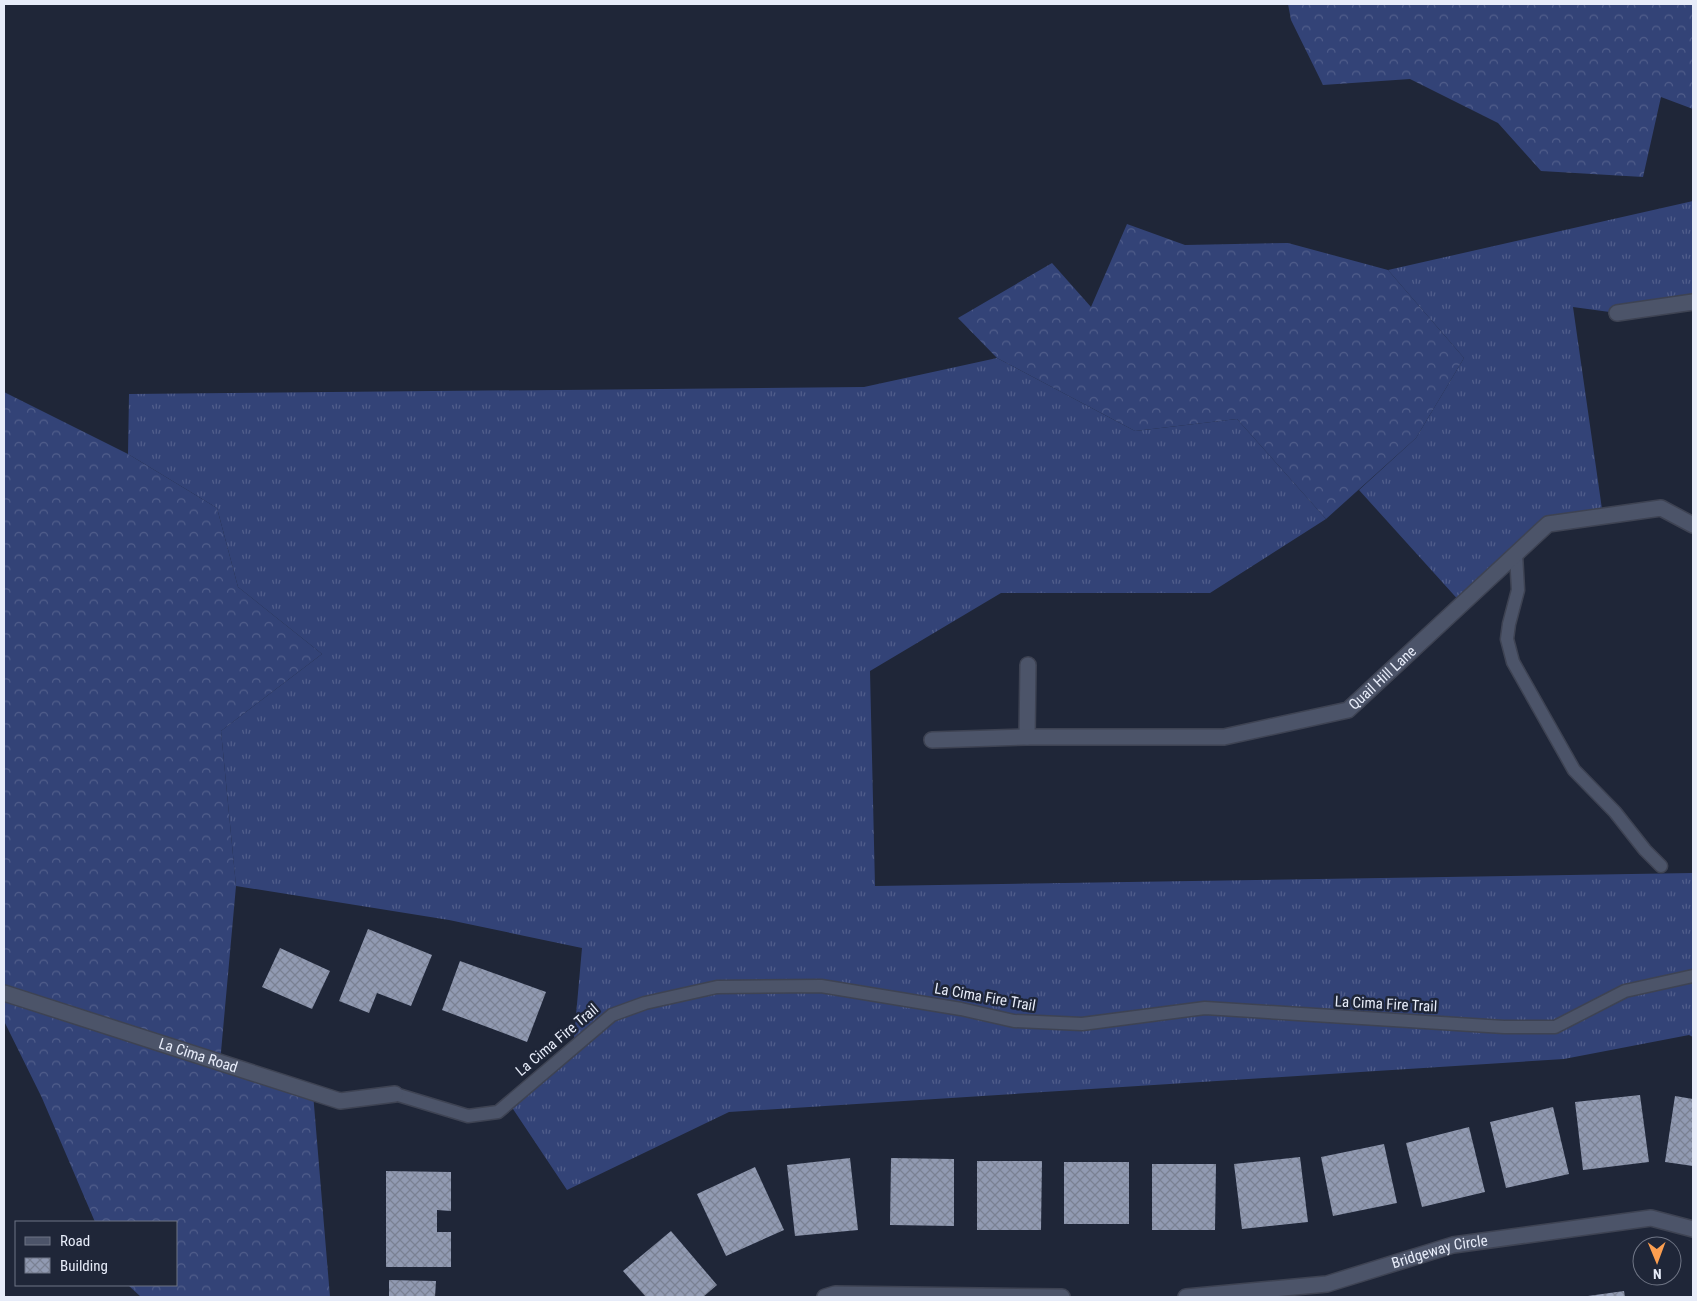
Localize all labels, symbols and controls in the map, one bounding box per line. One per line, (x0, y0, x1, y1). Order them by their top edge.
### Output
street label: Quail Hill Lane (1345, 642, 1420, 714)
street label: La Cima Fire Trail (933, 979, 1037, 1015)
street label: La Cima Fire Trail (1334, 992, 1438, 1016)
street label: La Cima Fire Trail (512, 1000, 602, 1080)
street label: La Cima Road (157, 1034, 240, 1077)
legend (15, 1221, 178, 1286)
street label: Bridgeway Circle (1389, 1231, 1489, 1272)
text: Road (60, 1232, 90, 1250)
north arrow (1632, 1236, 1682, 1286)
text: Building (60, 1257, 108, 1275)
text: N (1653, 1266, 1662, 1282)

